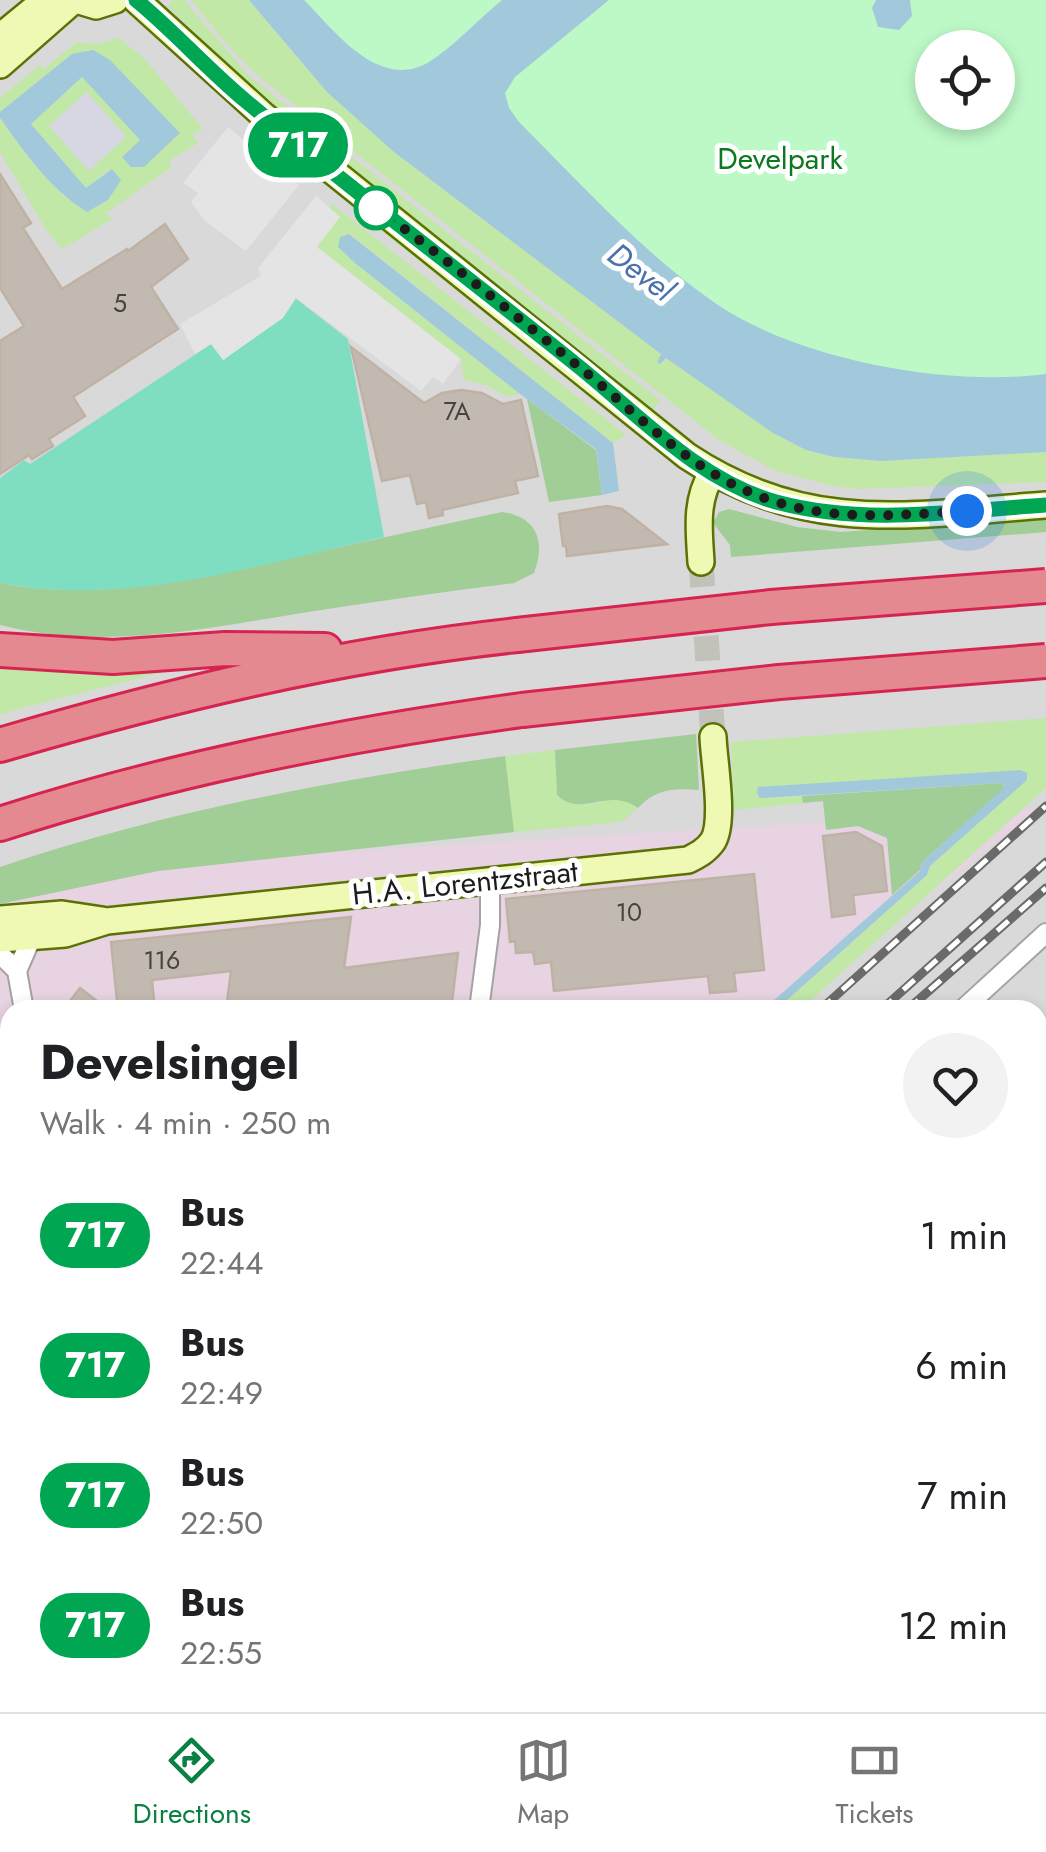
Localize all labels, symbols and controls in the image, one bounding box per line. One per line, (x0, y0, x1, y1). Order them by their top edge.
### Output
map controls (915, 30, 1015, 130)
button: locate (915, 30, 1015, 130)
line badge: 717 (240, 112, 356, 178)
text: 717 (268, 120, 328, 170)
park label: Develpark (717, 137, 844, 180)
unlabelled marker (355, 187, 397, 229)
water label: Devel (598, 232, 685, 313)
house number: 5 (113, 285, 127, 321)
house number: 7A (443, 393, 471, 429)
your location (942, 486, 992, 536)
street label: H.A. Lorentzstraat (350, 849, 581, 916)
house number: 10 (616, 894, 642, 930)
house number: 116 (144, 942, 180, 978)
text: Develsingel (40, 1028, 300, 1097)
button: heart (903, 1033, 1008, 1138)
text: Walk · 4 min · 250 m (40, 1100, 331, 1146)
text: Bus (180, 1185, 244, 1240)
text: 1 min (920, 1208, 1008, 1263)
text: 717 (65, 1210, 125, 1260)
text: 22:44 (180, 1240, 263, 1286)
text: Bus (180, 1315, 244, 1370)
text: 6 min (915, 1338, 1008, 1393)
text: 717 (65, 1340, 125, 1390)
text: 22:49 (180, 1370, 263, 1416)
text: Bus (180, 1445, 244, 1500)
text: 7 min (917, 1468, 1008, 1523)
text: 717 (65, 1470, 125, 1520)
text: 22:50 (180, 1500, 263, 1546)
text: Bus (180, 1575, 244, 1630)
text: 12 min (898, 1598, 1008, 1653)
text: 717 (65, 1600, 125, 1650)
text: 22:55 (180, 1630, 262, 1676)
tab: Directions (132, 1733, 251, 1834)
tab: Map (516, 1733, 571, 1834)
tab: Tickets (836, 1733, 914, 1834)

